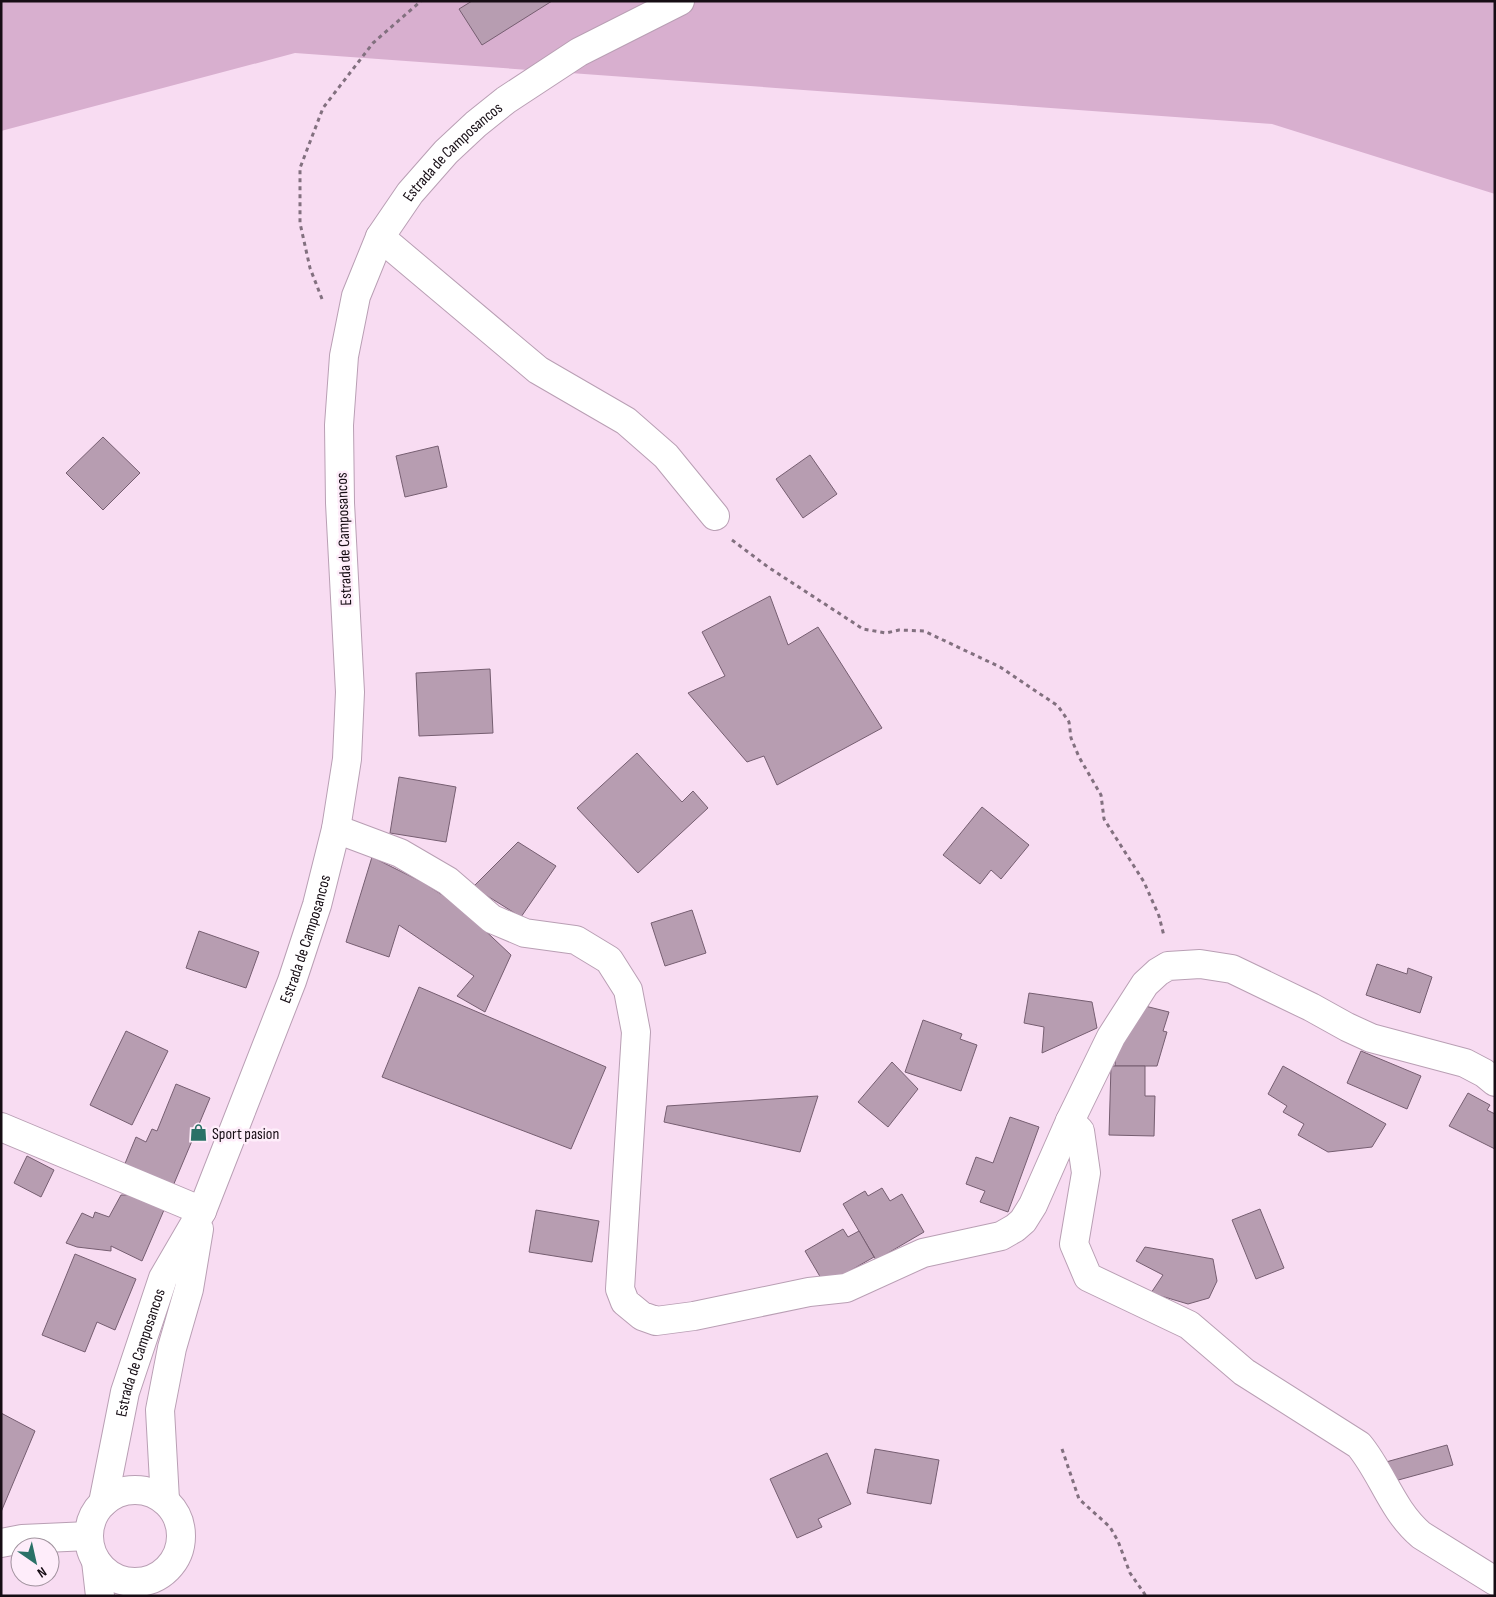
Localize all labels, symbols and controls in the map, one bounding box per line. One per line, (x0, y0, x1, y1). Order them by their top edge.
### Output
street label: Estrada de Camposancos (399, 99, 507, 205)
street label: Estrada de Camposancos (333, 472, 356, 606)
street label: Estrada de Camposancos (276, 873, 335, 1006)
shop icon: Sport pasion (188, 1123, 208, 1143)
place label: Sport pasion (212, 1125, 279, 1144)
street label: Estrada de Camposancos (112, 1286, 170, 1419)
north arrow (10, 1537, 60, 1587)
text: N (34, 1563, 50, 1582)

